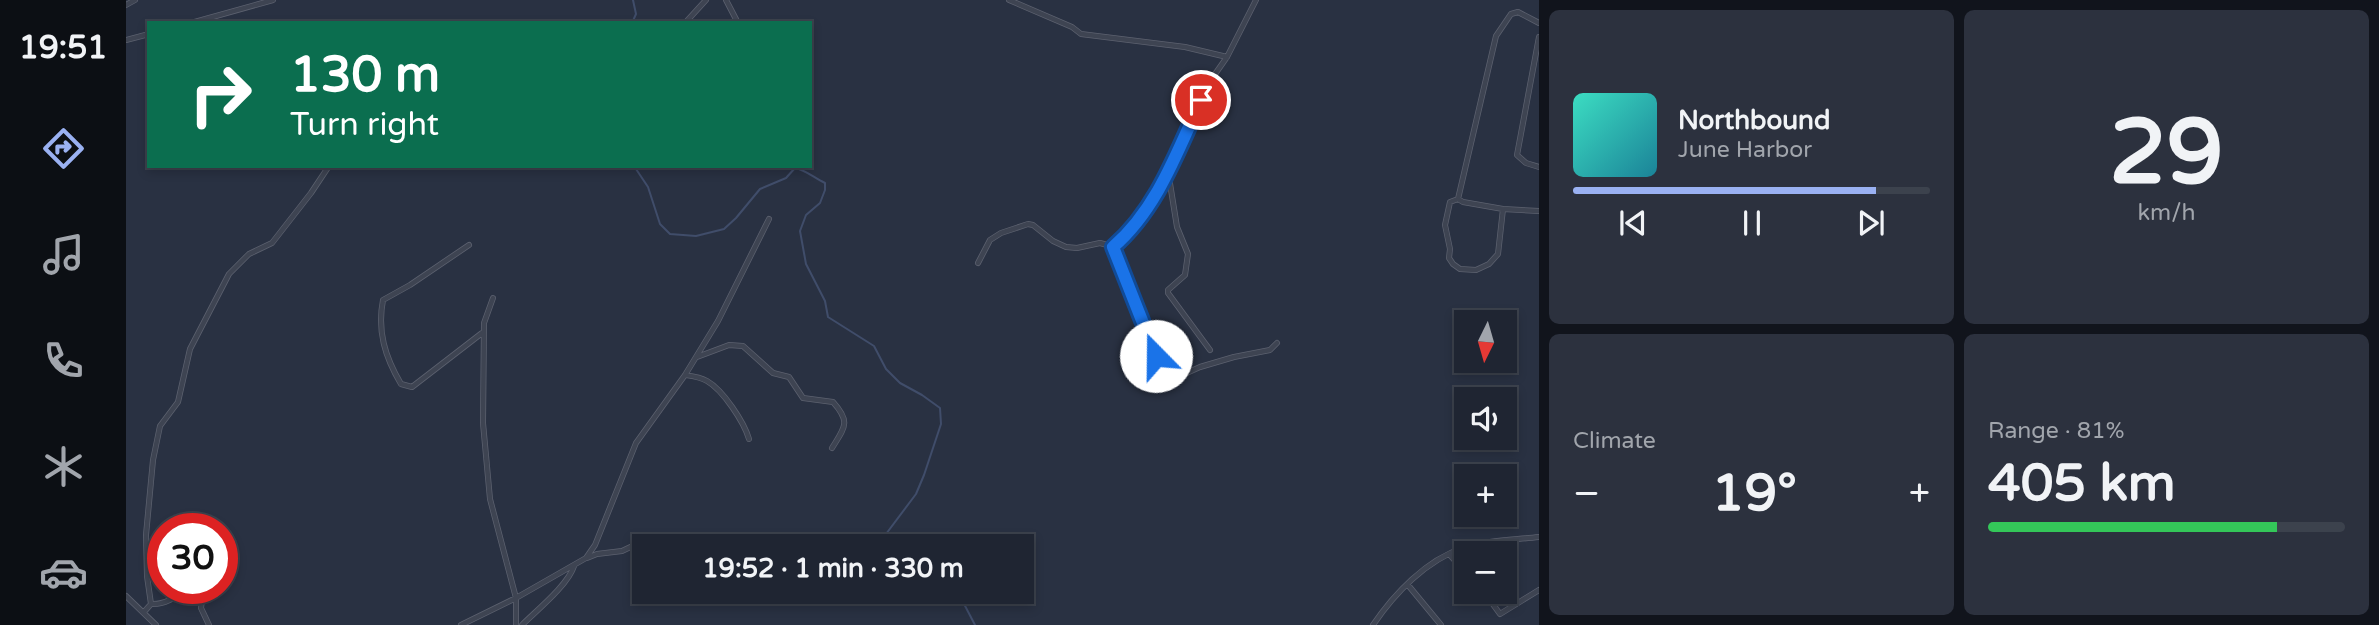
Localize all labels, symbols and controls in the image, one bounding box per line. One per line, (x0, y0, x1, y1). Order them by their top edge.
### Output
text: 19:51 (19, 29, 107, 67)
text: 130 m (290, 46, 440, 105)
icon: right (175, 49, 266, 140)
pin (1171, 70, 1231, 130)
icon: arrive (1182, 81, 1220, 119)
text: 29 (2109, 98, 2224, 208)
text: Northbound (1678, 105, 1830, 136)
text: Turn right (290, 106, 439, 144)
icon: directions (39, 124, 88, 173)
text: June Harbor (1678, 136, 1812, 164)
text: km/h (2138, 199, 2195, 227)
icon: previous (1614, 204, 1652, 242)
icon: pause (1733, 204, 1771, 242)
icon: next (1852, 204, 1890, 242)
icon: music (39, 230, 88, 279)
north arrow (1454, 310, 1517, 373)
map controls (1454, 310, 1517, 604)
position arrow (1119, 319, 1193, 393)
icon: phone (39, 336, 88, 385)
button: sound (1454, 387, 1517, 450)
text: Range · 81% (1988, 417, 2124, 445)
text: Climate (1573, 427, 1656, 455)
icon: climate (39, 442, 88, 491)
text: 405 km (1988, 452, 2176, 515)
text: 19° (1712, 462, 1797, 525)
button: + (1454, 464, 1517, 527)
text: − (1573, 471, 1600, 517)
text: + (1909, 471, 1930, 517)
speed limit sign: 30 (147, 513, 238, 604)
button: − (1454, 541, 1517, 604)
icon: car (39, 548, 88, 597)
text: 19:52 · 1 min · 330 m (702, 553, 964, 584)

